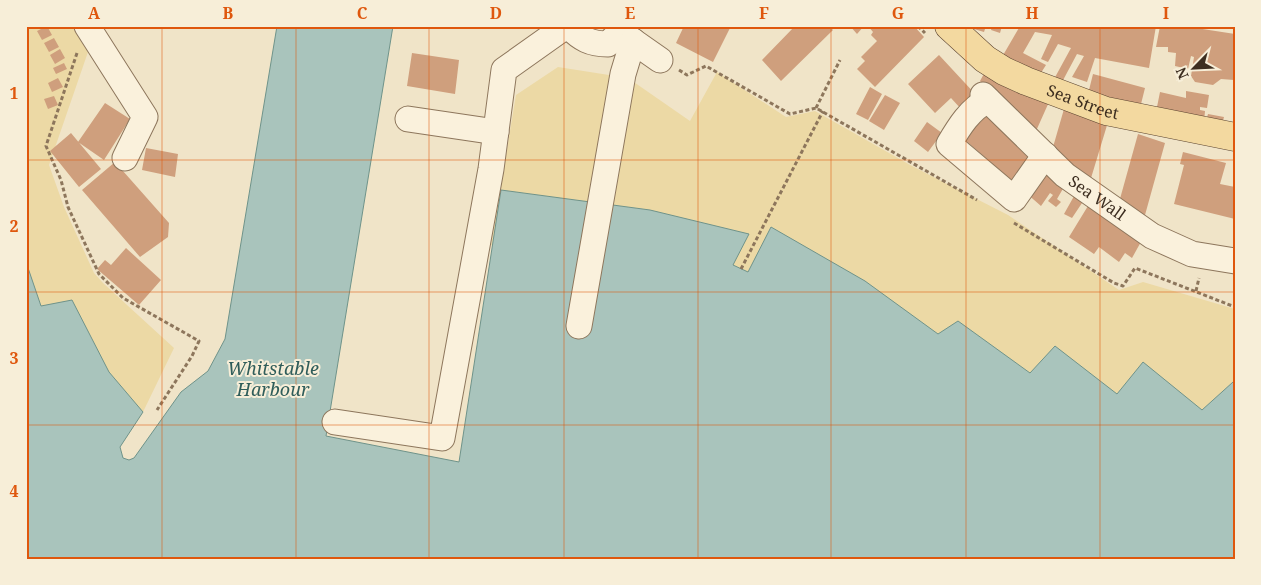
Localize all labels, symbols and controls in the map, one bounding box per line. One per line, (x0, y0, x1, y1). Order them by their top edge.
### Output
text: A (88, 2, 101, 24)
text: B (223, 2, 234, 24)
text: C (357, 2, 368, 24)
text: D (490, 2, 502, 24)
text: E (625, 2, 635, 24)
text: F (759, 2, 769, 24)
text: G (892, 2, 904, 24)
text: H (1025, 2, 1039, 24)
text: I (1163, 2, 1169, 24)
north arrow (1168, 42, 1218, 92)
text: N (1171, 65, 1193, 82)
street label: Sea Street (1044, 79, 1121, 124)
text: 1 (9, 82, 19, 104)
street label: Sea Wall (1064, 170, 1130, 225)
text: 2 (9, 215, 19, 237)
text: 3 (9, 347, 19, 369)
water label: Whitstable Harbour (227, 356, 319, 401)
text: 4 (9, 480, 19, 502)

